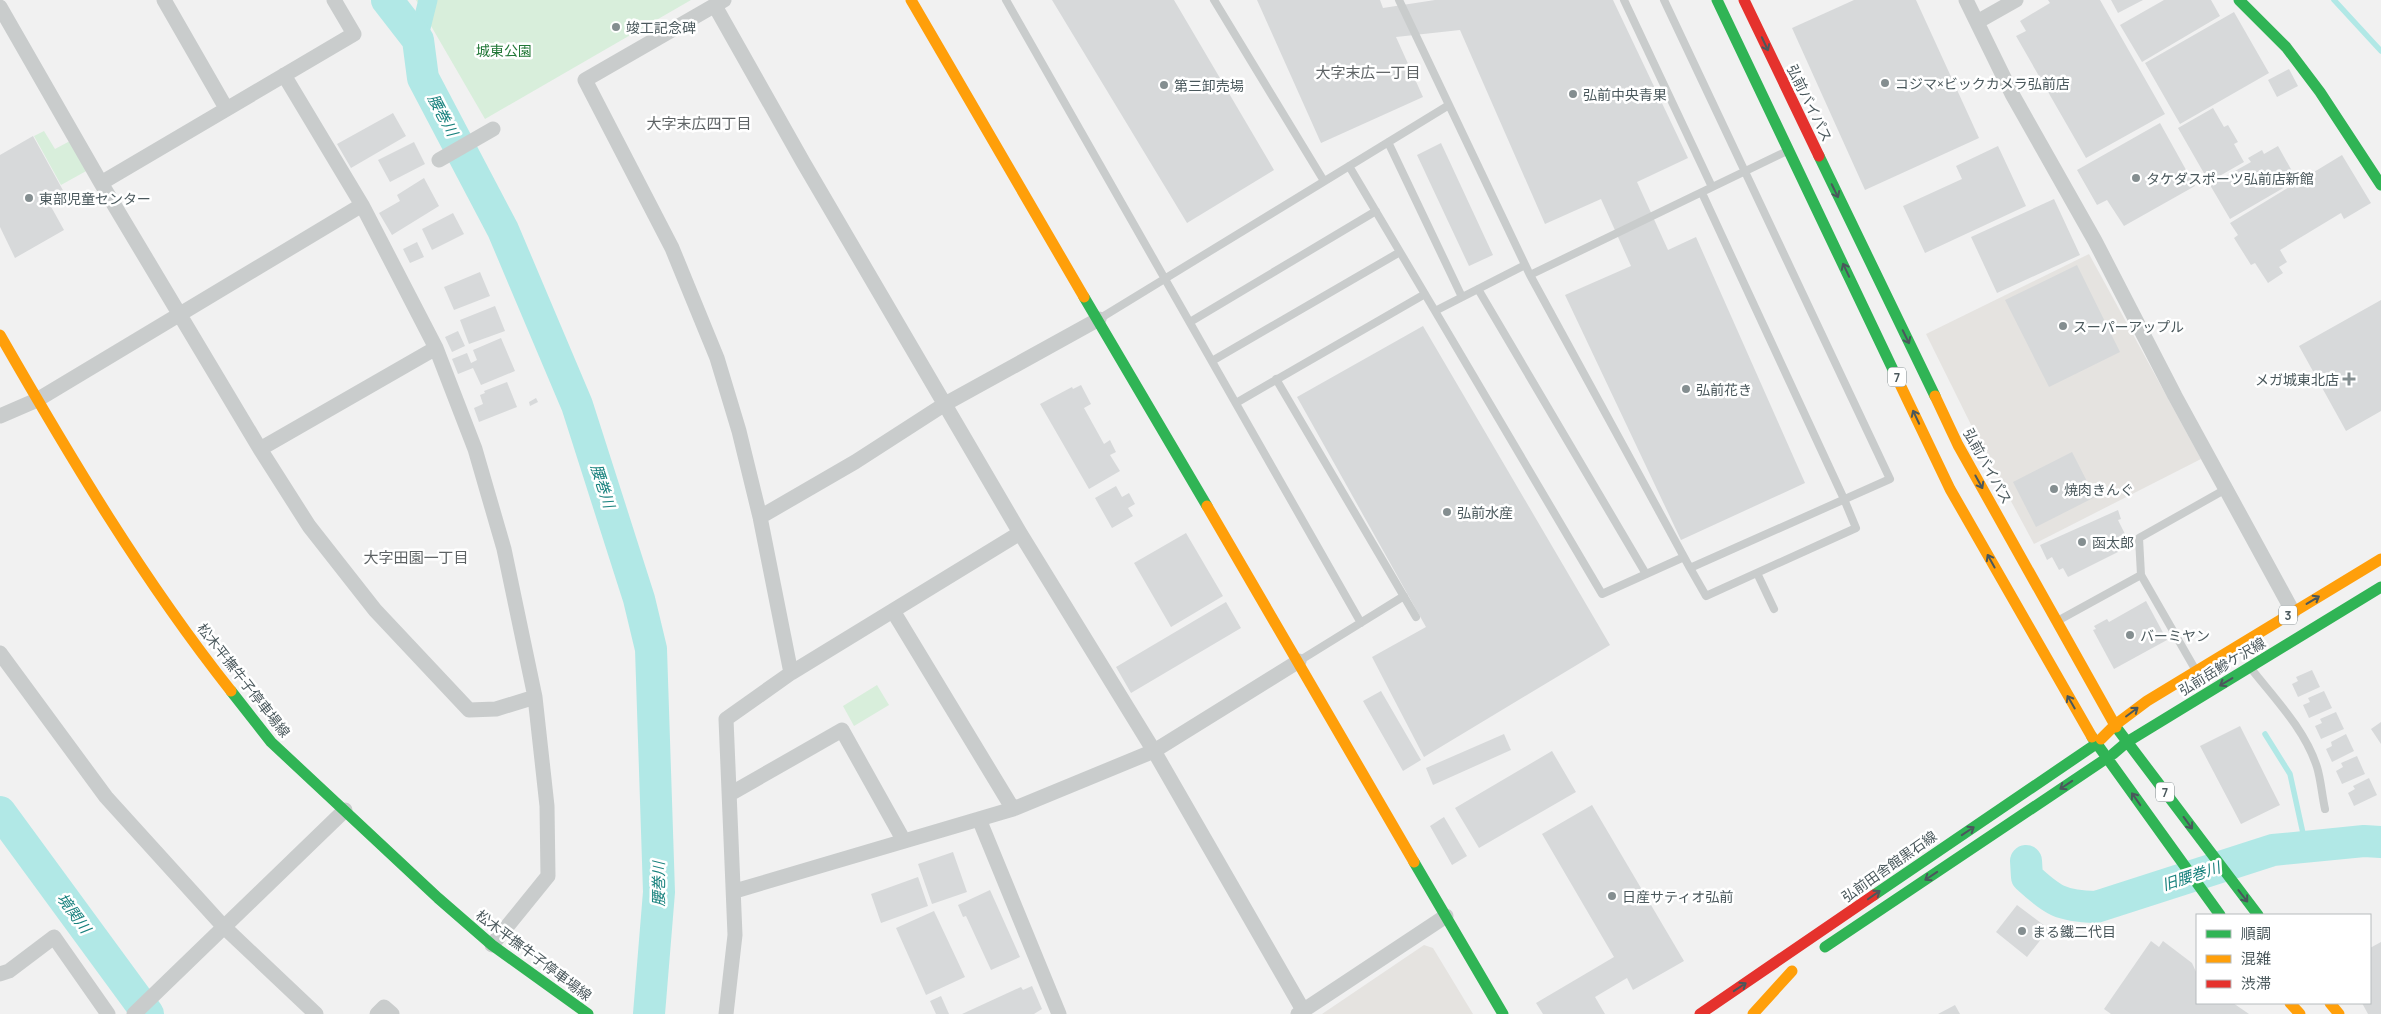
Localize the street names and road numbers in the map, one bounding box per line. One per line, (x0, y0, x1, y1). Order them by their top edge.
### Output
street label: 弘前バイパス (1783, 61, 1837, 145)
road number: 7 (1888, 368, 1906, 387)
street label: 弘前バイパス (1959, 425, 2017, 507)
road number: 3 (2279, 606, 2297, 624)
street label: 松木平撫牛子停車場線 (193, 619, 295, 741)
street label: 弘前岳鰺ケ沢線 (2175, 633, 2269, 699)
road number: 7 (2156, 782, 2174, 802)
street label: 弘前田舎館黒石線 (1838, 826, 1940, 906)
street label: 松木平撫牛子停車場線 (472, 905, 596, 1005)

